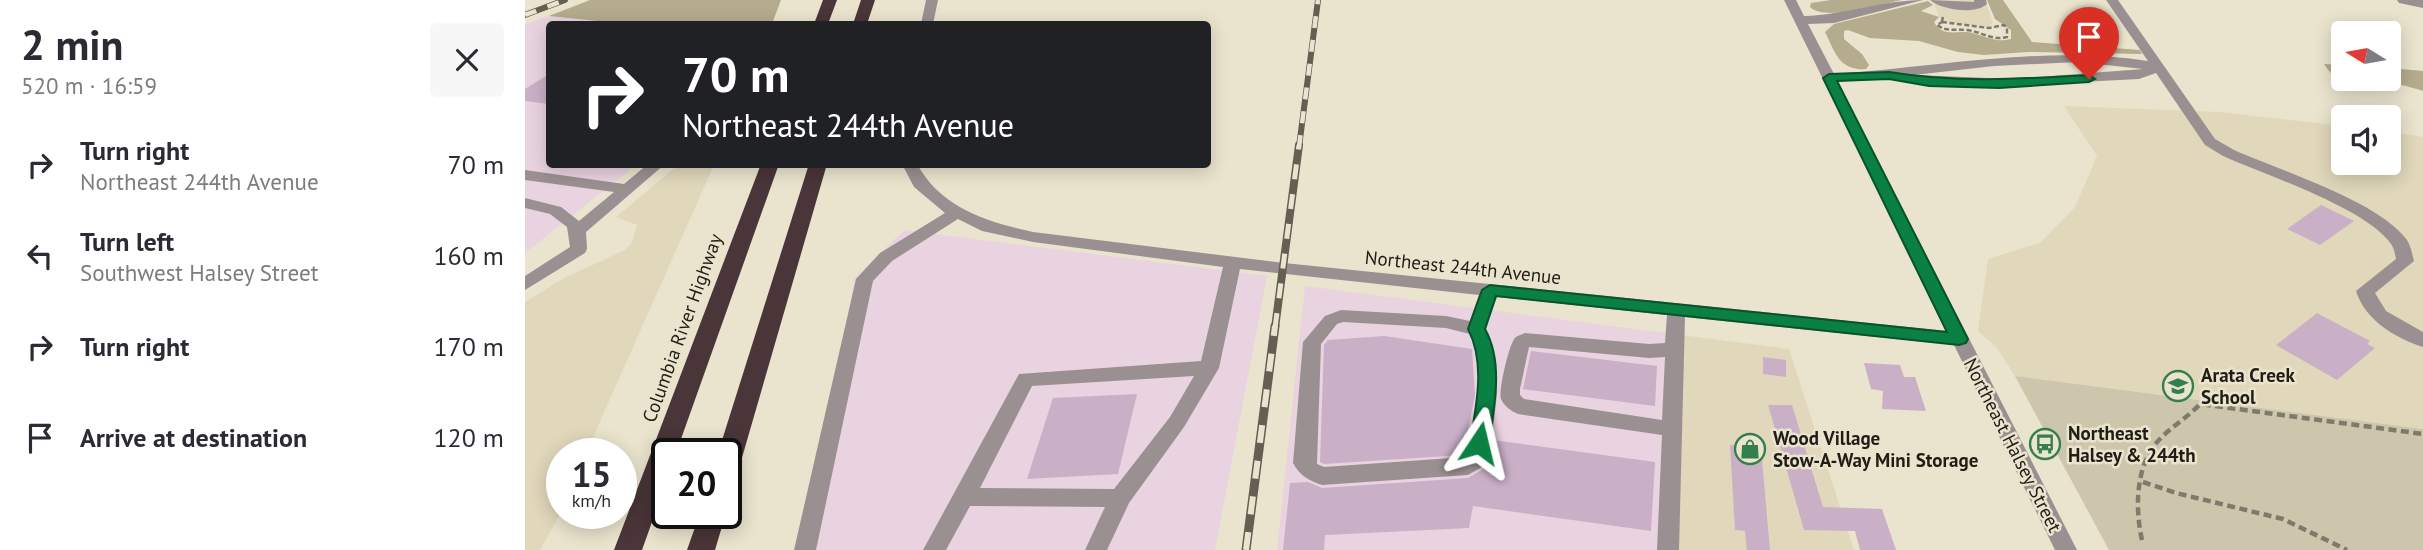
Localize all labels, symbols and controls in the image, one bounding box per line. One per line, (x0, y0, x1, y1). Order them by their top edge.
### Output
pin (2059, 7, 2119, 79)
text: 2 min (21, 17, 123, 72)
icon: arrive (2070, 18, 2108, 56)
north arrow (2331, 21, 2401, 91)
map controls (2331, 21, 2401, 175)
button: close (430, 23, 504, 97)
text: 70 m (682, 42, 789, 106)
icon: right (567, 49, 658, 140)
text: 520 m · 16:59 (21, 71, 157, 100)
text: Northeast 244th Avenue (682, 104, 1014, 146)
button: sound (2331, 105, 2401, 175)
text: Turn right (80, 134, 189, 167)
icon: right (21, 146, 59, 184)
text: 70 m (448, 148, 504, 181)
text: Northeast 244th Avenue (80, 167, 319, 196)
text: Turn left (80, 225, 174, 258)
street label: Columbia River Highway (637, 230, 727, 425)
icon: left (21, 237, 59, 275)
text: 160 m (433, 239, 504, 272)
street label: Northeast 244th Avenue (1364, 245, 1562, 289)
text: Southwest Halsey Street (80, 258, 319, 287)
icon: right (21, 328, 59, 366)
text: Turn right (80, 330, 189, 363)
text: 170 m (433, 330, 504, 363)
street label: Northeast Halsey Street (1959, 354, 2068, 537)
place label: Arata Creek School (2201, 363, 2295, 409)
school or university icon: Arata Creek School (2161, 369, 2195, 403)
position arrow (1442, 406, 1516, 480)
icon: arrive (21, 419, 59, 457)
text: Arrive at destination (80, 421, 307, 454)
text: 120 m (433, 421, 504, 454)
place label: Northeast Halsey & 244th (2068, 421, 2196, 467)
place label: Wood Village Stow-A-Way Mini Storage (1773, 426, 1978, 472)
bus stop icon: Northeast Halsey & 244th (2028, 427, 2062, 461)
shop icon: Wood Village Stow-A-Way Mini Storage (1733, 432, 1767, 466)
speed limit sign: 20 (651, 438, 742, 529)
text: 15 (572, 451, 611, 497)
text: km/h (572, 489, 611, 512)

